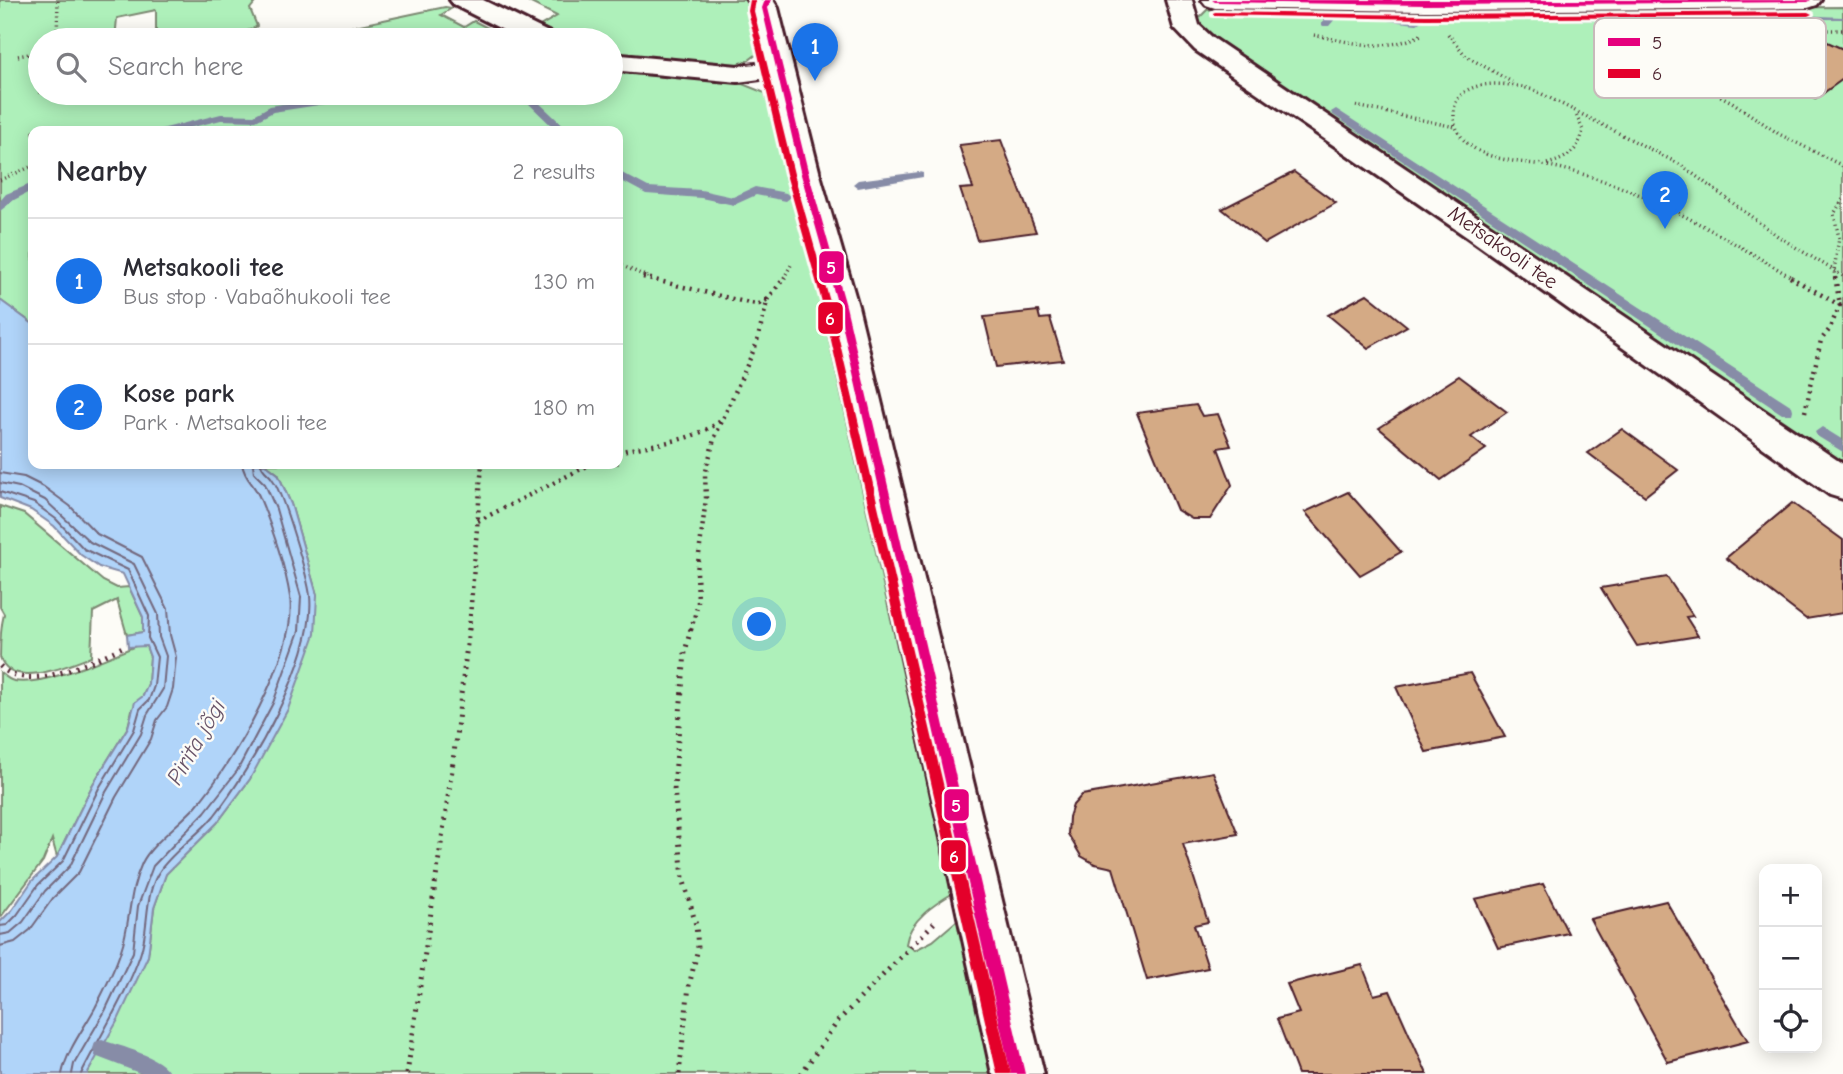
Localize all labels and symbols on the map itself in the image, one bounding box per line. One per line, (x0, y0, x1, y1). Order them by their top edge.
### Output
legend (1594, 18, 1826, 98)
pin: 1 (792, 23, 838, 81)
text: 5 (1652, 32, 1662, 54)
text: 6 (1652, 63, 1662, 85)
pin: 2 (1642, 171, 1688, 229)
street label: Metsakooli tee (1444, 200, 1562, 294)
line badge: 5 (818, 250, 845, 284)
text: 5 (826, 257, 836, 279)
line badge: 6 (817, 301, 844, 335)
text: 6 (825, 308, 835, 330)
your location (742, 607, 776, 641)
water label: Pirita jõgi (161, 694, 232, 789)
line badge: 5 (943, 788, 970, 822)
text: 5 (951, 795, 961, 817)
line badge: 6 (940, 839, 967, 873)
text: 6 (949, 846, 959, 868)

